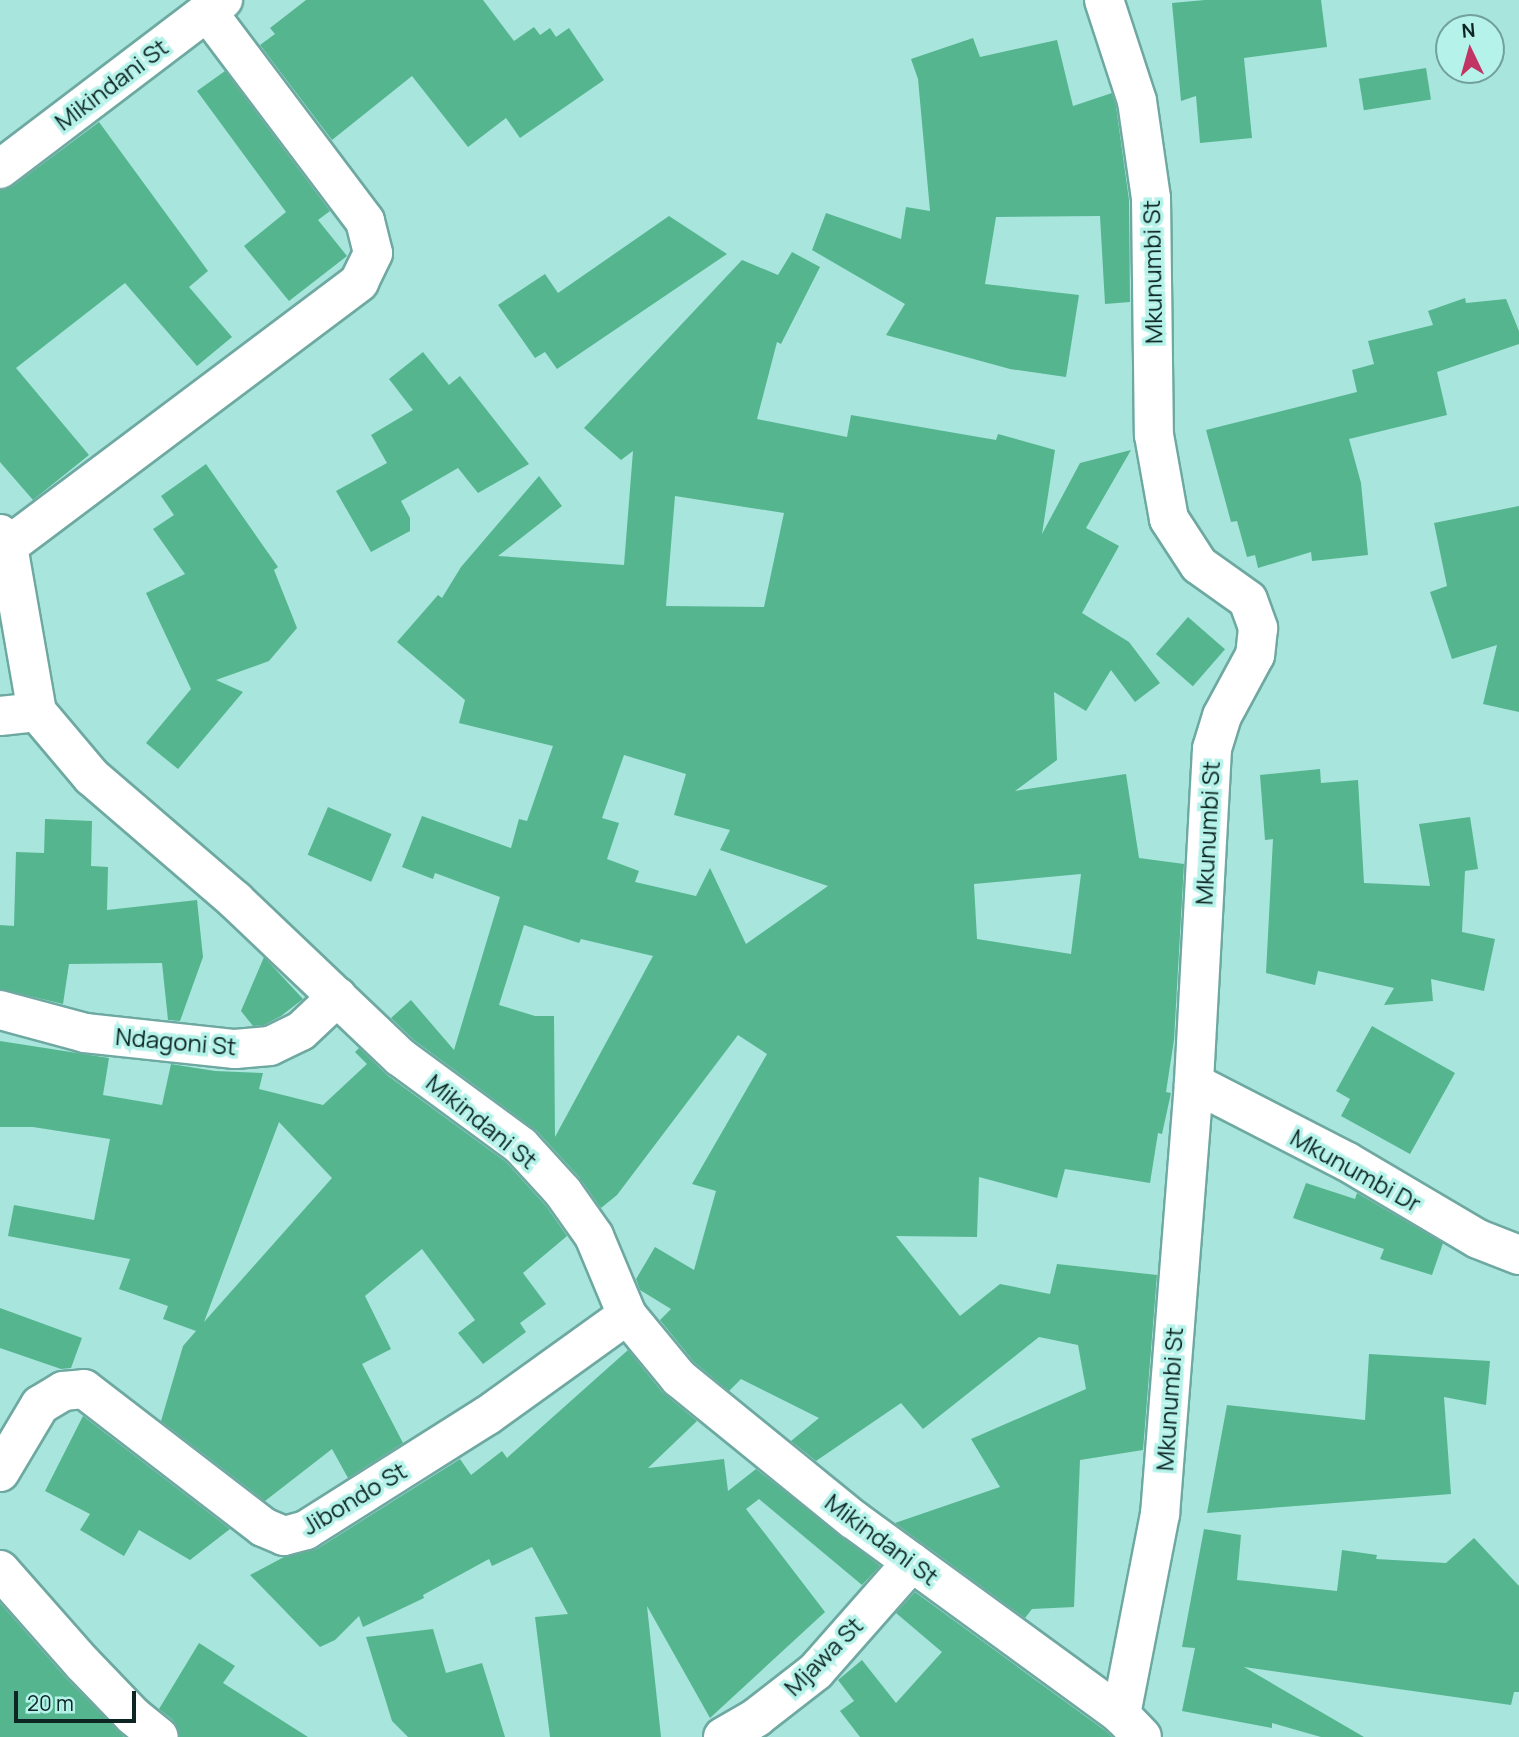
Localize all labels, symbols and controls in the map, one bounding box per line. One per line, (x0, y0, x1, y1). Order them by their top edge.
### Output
north arrow (1435, 14, 1505, 84)
text: N (1460, 17, 1476, 44)
street label: Mikindani St (49, 32, 173, 136)
street label: Mkunumbi St (1136, 200, 1168, 344)
street label: Mkunumbi St (1189, 760, 1225, 906)
street label: Ndagoni St (114, 1021, 238, 1061)
street label: Mikindani St (421, 1068, 543, 1174)
street label: Mkunumbi Dr (1286, 1122, 1426, 1218)
street label: Mkunumbi St (1150, 1326, 1188, 1472)
street label: Jibondo St (296, 1456, 412, 1540)
street label: Mikindani St (820, 1487, 944, 1591)
street label: Mjawa St (778, 1611, 868, 1701)
scale bar (18, 1678, 140, 1722)
text: 20 m (27, 1689, 74, 1717)

